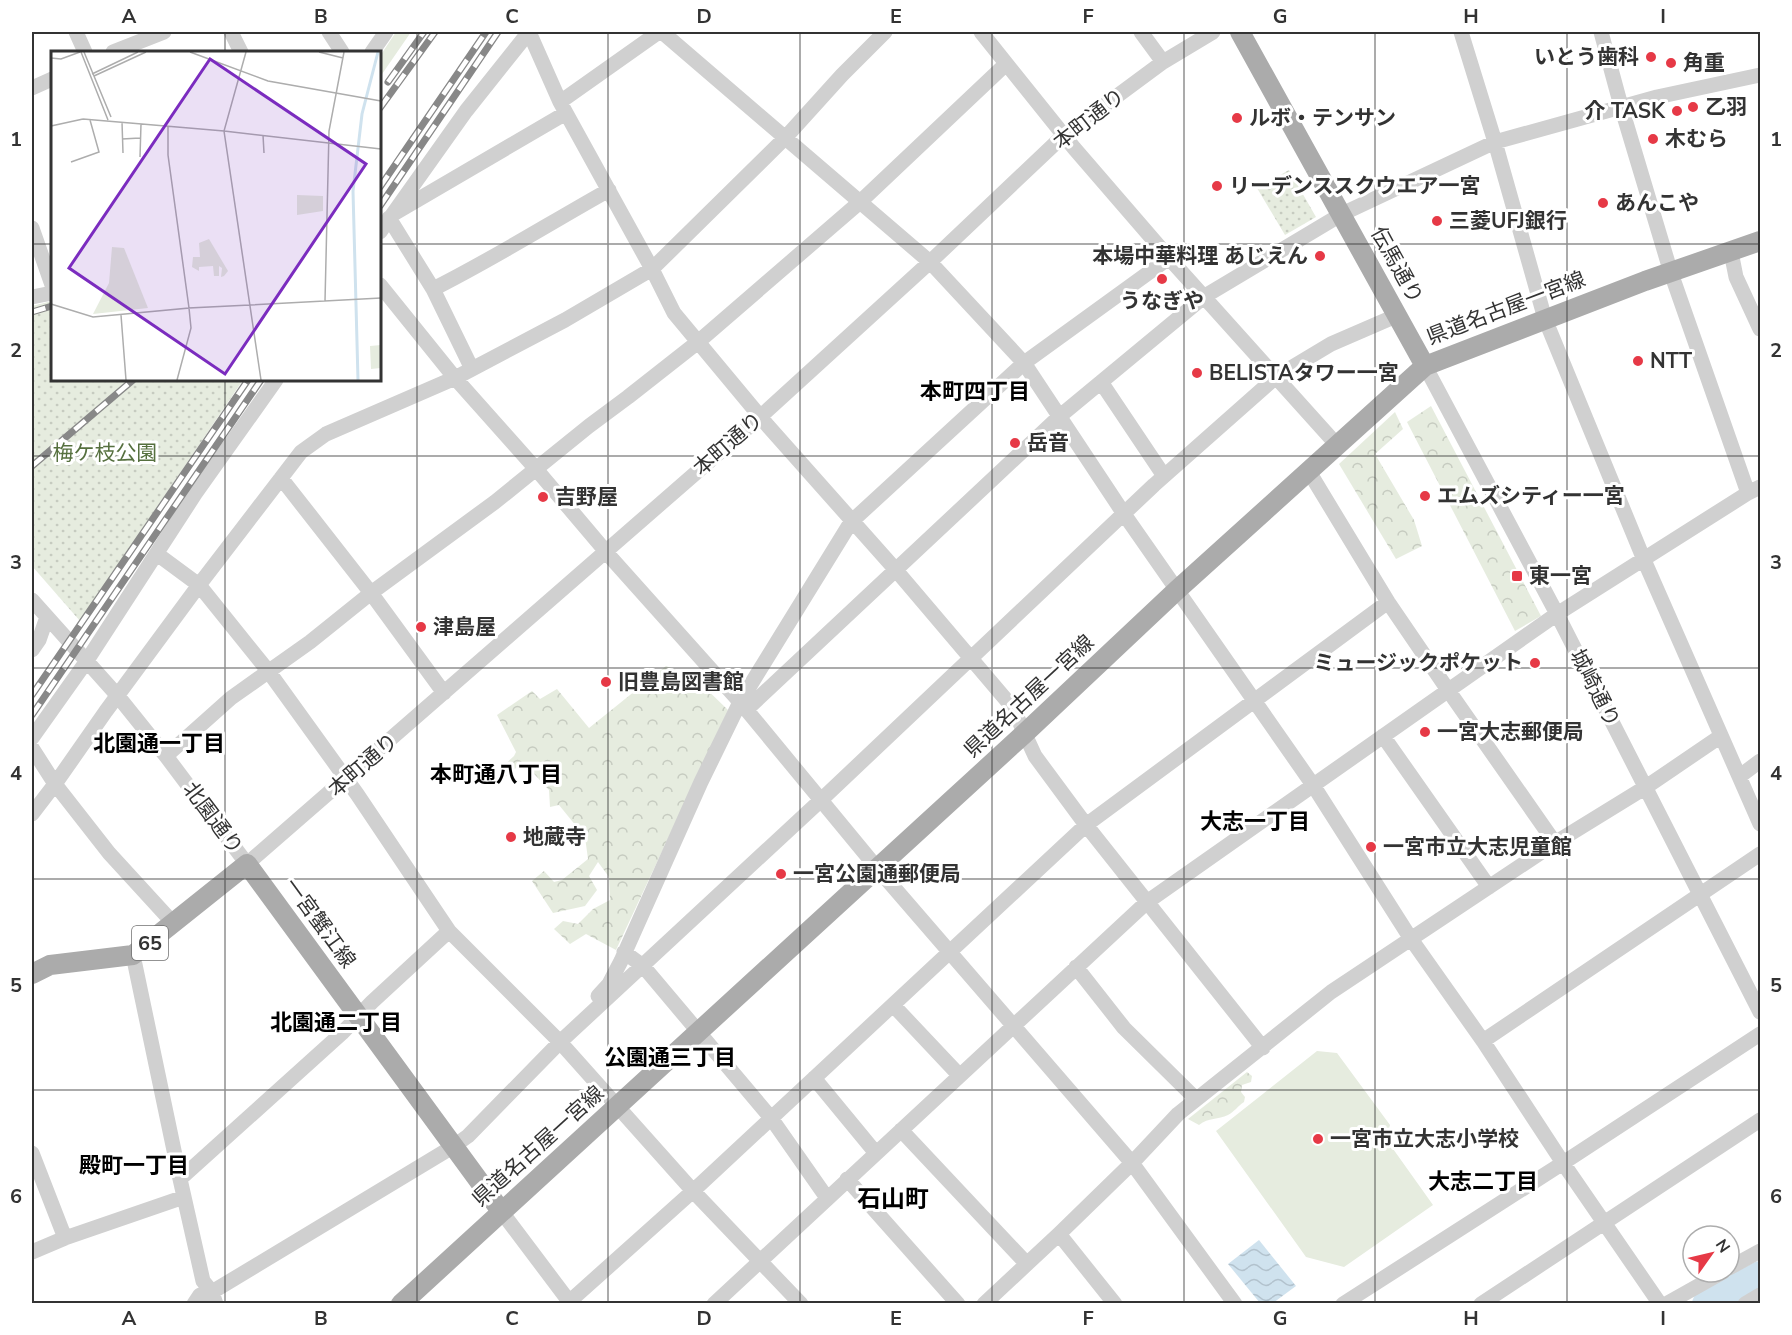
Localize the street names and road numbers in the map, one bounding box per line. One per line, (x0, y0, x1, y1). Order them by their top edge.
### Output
street label: 本町通り (1047, 82, 1131, 156)
street label: 伝馬通り (1364, 221, 1430, 309)
street label: 県道名古屋一宮線 (1423, 265, 1589, 351)
street label: 本町通り (687, 406, 769, 482)
street label: 県道名古屋一宮線 (958, 628, 1100, 764)
street label: 城崎通り (1563, 644, 1627, 732)
street label: 本町通り (322, 727, 404, 803)
street label: 北園通り (177, 776, 249, 860)
street label: 一宮蟹江線 (278, 872, 362, 974)
road number: 65 (132, 926, 168, 960)
street label: 県道名古屋一宮線 (466, 1079, 610, 1213)

